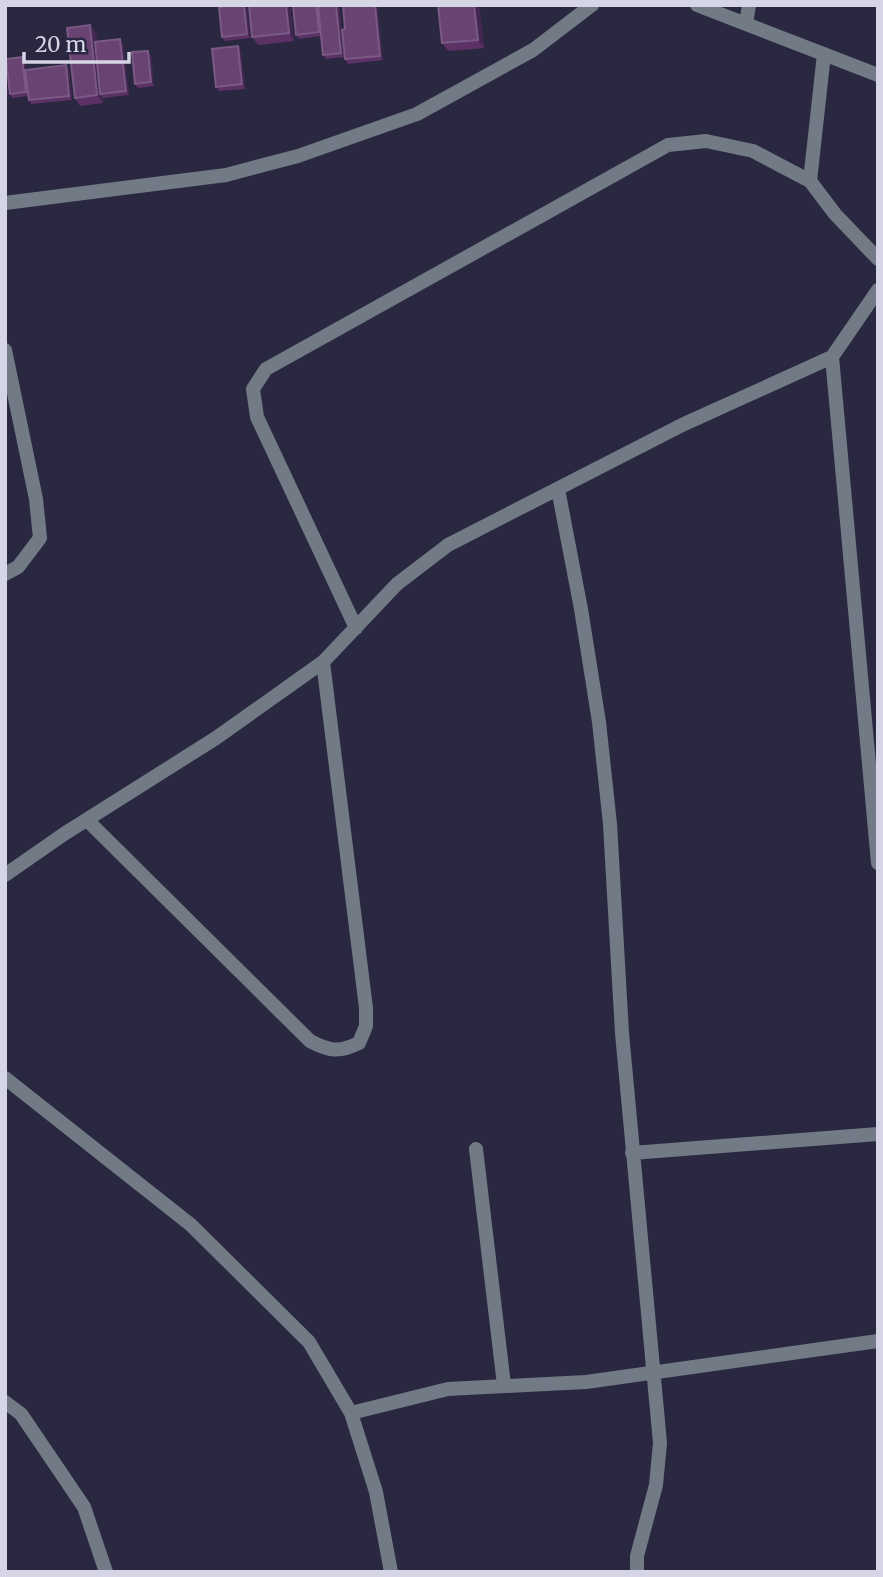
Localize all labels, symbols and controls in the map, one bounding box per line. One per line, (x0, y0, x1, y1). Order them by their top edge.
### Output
scale bar (24, 21, 130, 65)
text: 20 m (35, 31, 87, 58)

